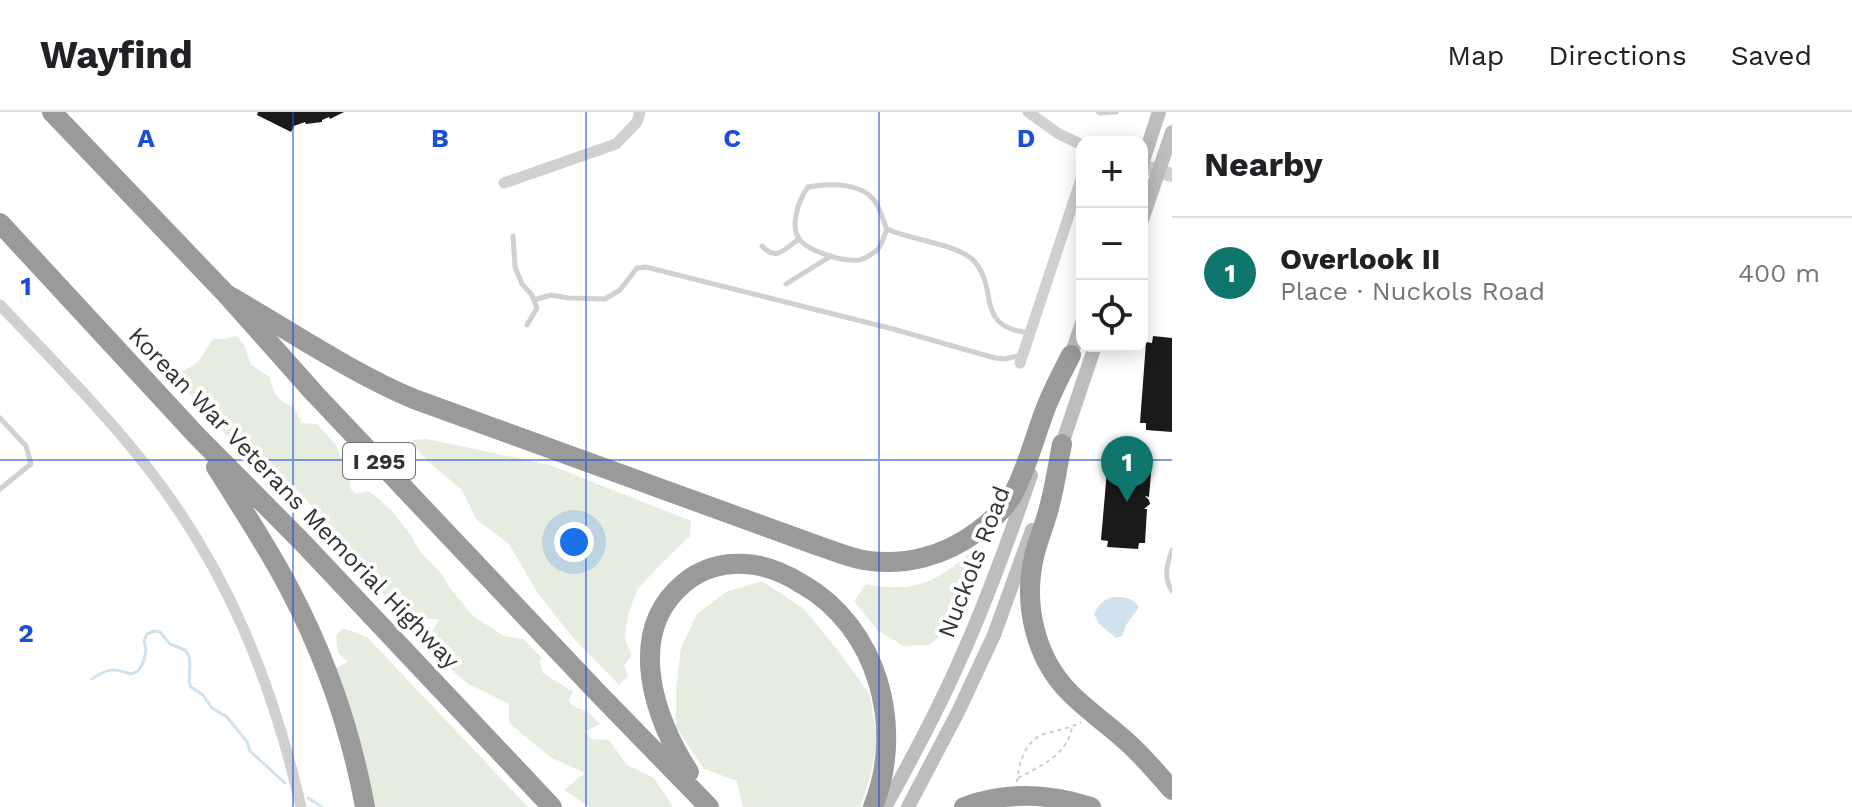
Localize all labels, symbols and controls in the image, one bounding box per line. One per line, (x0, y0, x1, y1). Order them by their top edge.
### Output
text: Wayfind (40, 33, 193, 77)
text: Map (1447, 39, 1504, 72)
text: Directions (1548, 39, 1687, 72)
text: Saved (1731, 39, 1812, 72)
text: A (137, 123, 155, 153)
text: B (431, 123, 449, 153)
text: C (723, 123, 741, 153)
text: D (1017, 123, 1035, 153)
map controls (1076, 136, 1148, 352)
button: + (1076, 136, 1148, 208)
text: Nearby (1204, 144, 1323, 184)
button: − (1076, 208, 1148, 280)
text: Overlook II (1280, 241, 1441, 276)
text: 1 (1224, 258, 1236, 288)
text: 400 m (1738, 258, 1820, 288)
text: 1 (20, 271, 32, 301)
text: Place · Nuckols Road (1280, 276, 1545, 306)
button: locate (1076, 280, 1148, 352)
street label: Korean War Veterans Memorial Highway (123, 322, 466, 675)
pin: 1 (1101, 436, 1153, 502)
road number: I 295 (343, 443, 415, 479)
street label: Nuckols Road (932, 482, 1016, 642)
your location (554, 522, 594, 562)
text: 2 (18, 618, 34, 648)

